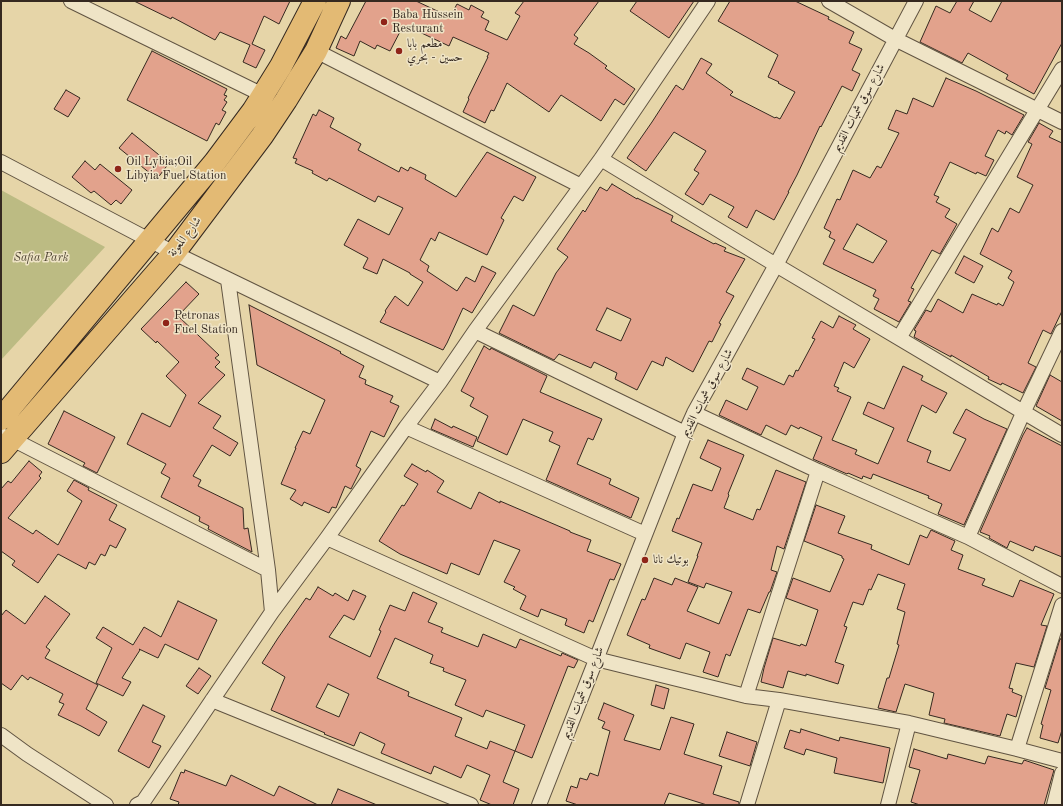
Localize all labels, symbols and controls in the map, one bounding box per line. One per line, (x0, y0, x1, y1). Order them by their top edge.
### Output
place label: Baba Hussein Resturant (392, 8, 463, 36)
marker: Baba Hussein Resturant (379, 17, 389, 27)
place label: مطعم بابا حسين - بحري (407, 37, 463, 65)
marker: مطعم بابا حسين - بحري (394, 46, 404, 56)
street label: شارع سوق شمبات القديم (830, 62, 888, 154)
place label: Oil Lybia;Oil Libyia Fuel Station (126, 155, 226, 183)
marker: Oil Lybia;Oil Libyia Fuel Station (113, 164, 123, 174)
street label: شارع المعونة (165, 214, 205, 260)
park label: Safia Park (13, 251, 69, 265)
place label: Petronas Fuel Station (174, 309, 238, 337)
marker: Petronas Fuel Station (161, 318, 171, 328)
street label: شارع سوق شمبات القديم (678, 347, 736, 439)
place label: بوتيك نانا (653, 553, 689, 567)
marker: بوتيك نانا (640, 555, 650, 565)
street label: شارع سوق شمبات القديم (559, 645, 607, 741)

